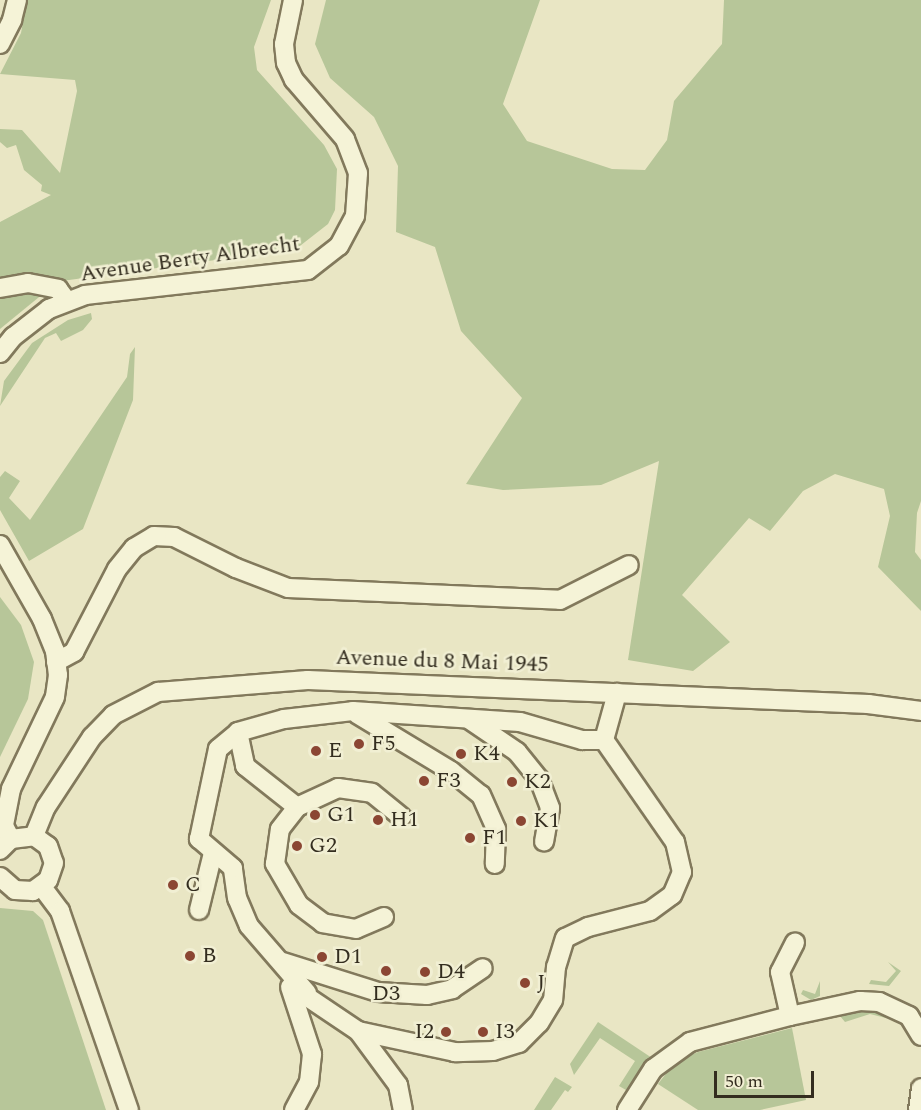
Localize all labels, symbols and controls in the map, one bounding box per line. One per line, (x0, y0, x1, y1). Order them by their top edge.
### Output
street label: Avenue Berty Albrecht (78, 231, 302, 287)
street label: Avenue du 8 Mai 1945 (335, 644, 549, 678)
place label: F5 (371, 731, 396, 757)
marker: F5 (352, 737, 366, 751)
place label: E (328, 738, 342, 764)
place label: K4 (473, 741, 500, 767)
marker: E (309, 744, 323, 758)
marker: K4 (454, 747, 468, 761)
place label: F3 (436, 768, 461, 794)
place label: K2 (524, 769, 551, 795)
marker: F3 (417, 774, 431, 788)
marker: K2 (505, 775, 519, 789)
place label: G1 (327, 802, 355, 828)
place label: H1 (390, 807, 419, 833)
marker: G1 (308, 808, 322, 822)
place label: K1 (533, 808, 560, 834)
marker: H1 (371, 813, 385, 827)
marker: K1 (514, 814, 528, 828)
place label: F1 (482, 825, 507, 851)
marker: F1 (463, 831, 477, 845)
place label: G2 (309, 833, 337, 859)
marker: G2 (290, 839, 304, 853)
place label: C (185, 872, 201, 898)
marker: C (166, 878, 180, 892)
place label: B (202, 943, 216, 969)
place label: D1 (334, 944, 362, 970)
marker: B (183, 949, 197, 963)
marker: D1 (315, 950, 329, 964)
place label: D4 (437, 959, 465, 985)
marker: D3 (379, 964, 393, 978)
marker: D4 (418, 965, 432, 979)
place label: J (537, 970, 546, 996)
marker: J (518, 976, 532, 990)
place label: D3 (372, 981, 400, 1007)
place label: I2 (414, 1019, 434, 1045)
place label: I3 (495, 1019, 515, 1045)
marker: I2 (439, 1025, 453, 1039)
marker: I3 (476, 1025, 490, 1039)
scale bar (717, 1059, 818, 1097)
text: 50 m (725, 1068, 763, 1095)

